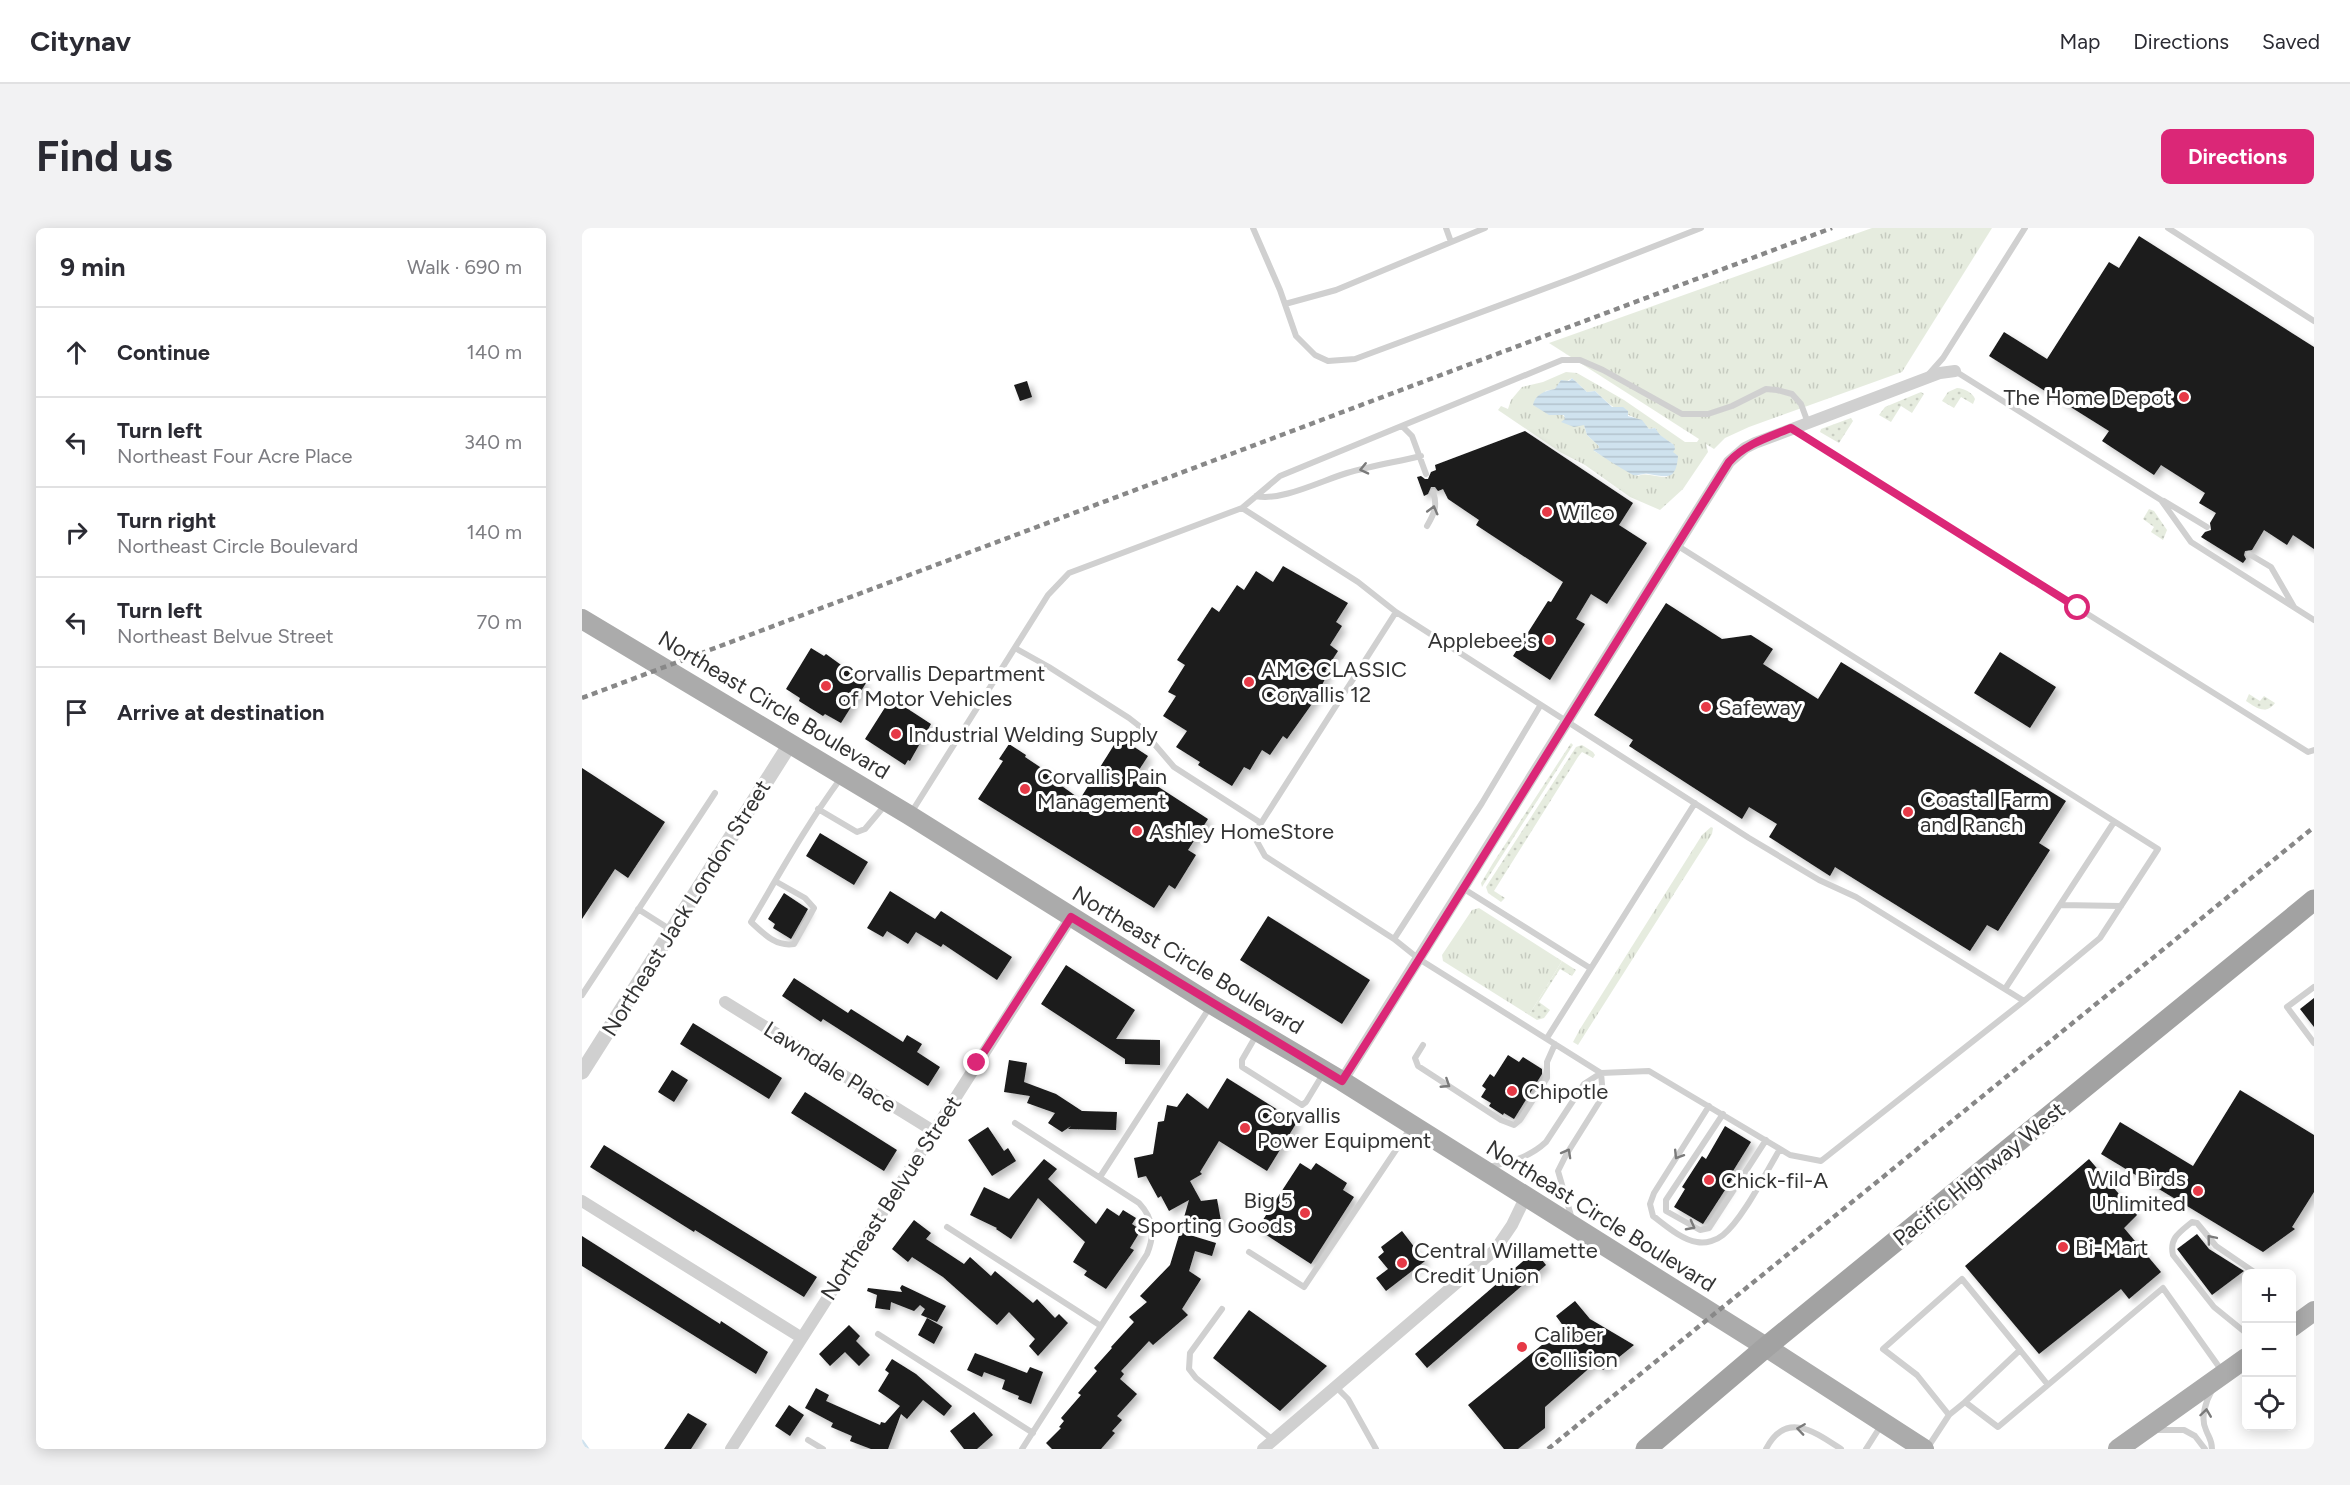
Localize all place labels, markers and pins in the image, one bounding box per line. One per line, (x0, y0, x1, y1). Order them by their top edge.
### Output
place label: The Home Depot (2003, 384, 2172, 411)
marker: The Home Depot (2177, 390, 2191, 404)
place label: Wilco (1559, 499, 1615, 526)
marker: Wilco (1540, 505, 1554, 519)
place label: Applebee's (1428, 627, 1537, 654)
marker: Applebee's (1542, 633, 1556, 647)
place label: AMC CLASSIC Corvallis 12 (1261, 656, 1407, 708)
place label: Corvallis Department of Motor Vehicles (838, 660, 1045, 712)
marker: AMC CLASSIC Corvallis 12 (1242, 675, 1256, 689)
marker: Corvallis Department of Motor Vehicles (819, 679, 833, 693)
place label: Safeway (1718, 694, 1803, 721)
marker: Safeway (1699, 700, 1713, 714)
place label: Industrial Welding Supply (908, 721, 1158, 748)
marker: Industrial Welding Supply (889, 727, 903, 741)
place label: Corvallis Pain Management (1037, 763, 1167, 815)
marker: Corvallis Pain Management (1018, 782, 1032, 796)
place label: Coastal Farm and Ranch (1920, 786, 2049, 838)
marker: Coastal Farm and Ranch (1901, 805, 1915, 819)
place label: Ashley HomeStore (1149, 818, 1334, 845)
marker: Ashley HomeStore (1130, 824, 1144, 838)
place label: Chipotle (1524, 1078, 1608, 1105)
marker: Chipotle (1505, 1084, 1519, 1098)
place label: Corvallis Power Equipment (1257, 1102, 1431, 1154)
marker: Corvallis Power Equipment (1238, 1121, 1252, 1135)
place label: Wild Birds Unlimited (2087, 1165, 2186, 1217)
place label: Chick-fil-A (1721, 1167, 1828, 1194)
marker: Chick-fil-A (1702, 1173, 1716, 1187)
marker: Wild Birds Unlimited (2191, 1184, 2205, 1198)
place label: Big 5 Sporting Goods (1137, 1187, 1293, 1239)
marker: Big 5 Sporting Goods (1298, 1206, 1312, 1220)
place label: Bi-Mart (2075, 1234, 2148, 1261)
place label: Central Willamette Credit Union (1414, 1237, 1598, 1289)
marker: Bi-Mart (2056, 1240, 2070, 1254)
marker: Central Willamette Credit Union (1395, 1256, 1409, 1270)
place label: Caliber Collision (1534, 1321, 1618, 1373)
marker: Caliber Collision (1515, 1340, 1529, 1354)

